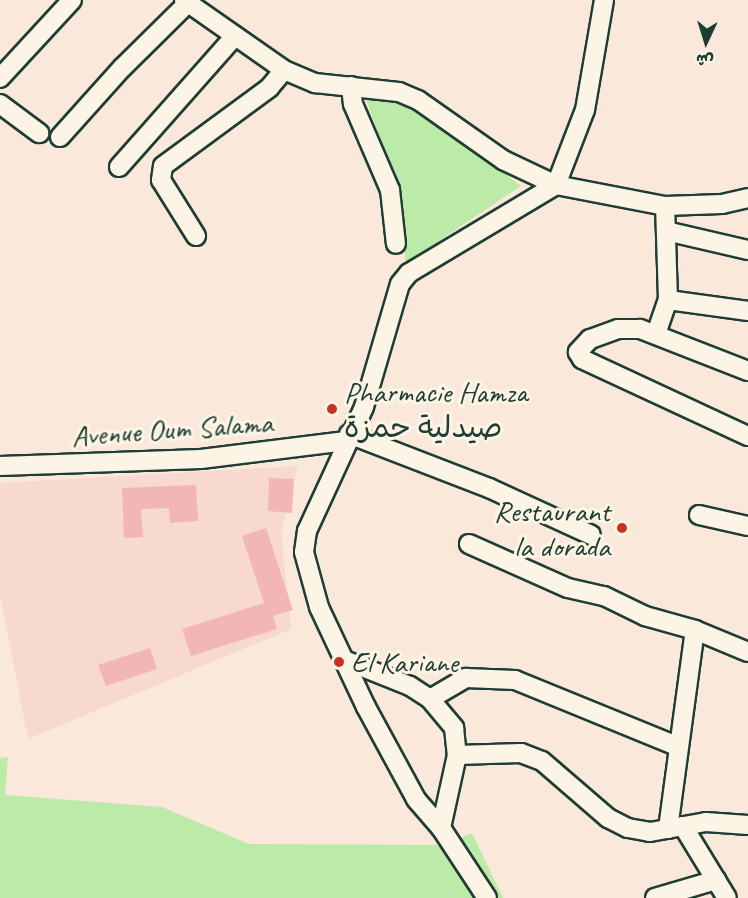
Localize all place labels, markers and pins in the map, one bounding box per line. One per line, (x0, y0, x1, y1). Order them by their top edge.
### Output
place label: Pharmacie Hamza صيدلية حمزة (344, 374, 526, 444)
marker: Pharmacie Hamza صيدلية حمزة (325, 402, 339, 416)
place label: Restaurant la dorada (494, 493, 610, 564)
marker: Restaurant la dorada (615, 521, 629, 535)
place label: El Kariane (351, 644, 458, 680)
marker: El Kariane (332, 655, 346, 669)

